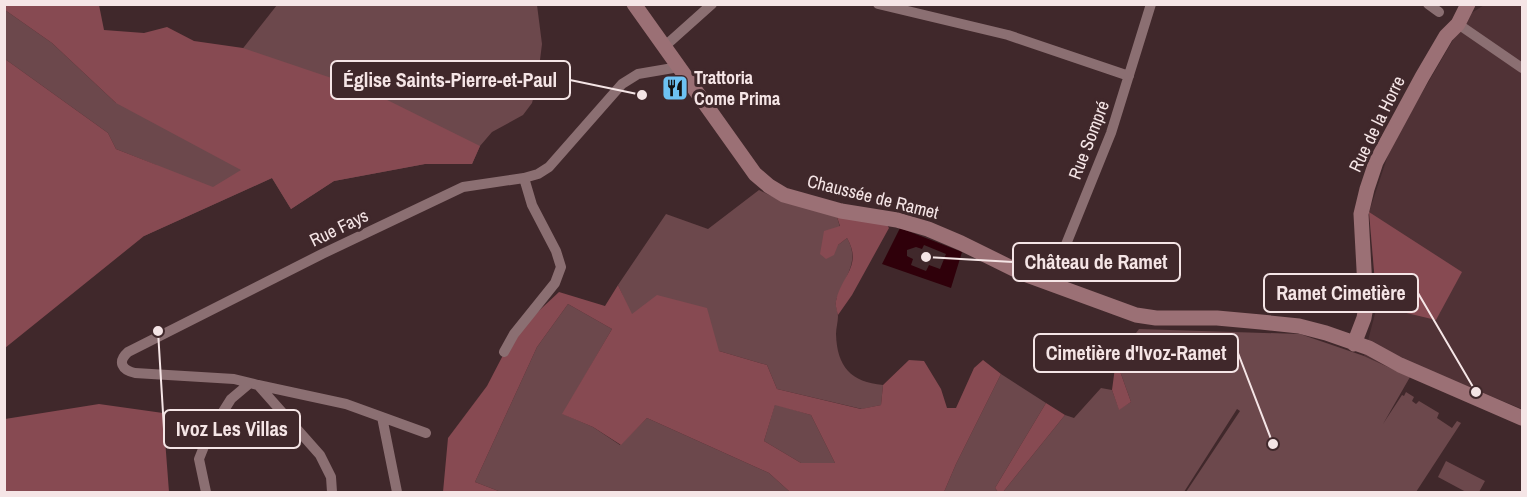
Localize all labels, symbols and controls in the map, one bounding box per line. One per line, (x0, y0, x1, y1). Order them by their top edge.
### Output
callout: Église Saints-Pierre-et-Paul (331, 61, 570, 99)
place label: Trattoria Come Prima (694, 65, 781, 111)
text: Église Saints-Pierre-et-Paul (343, 66, 557, 93)
street label: Rue de la Horre (1342, 71, 1411, 176)
restaurant icon: Trattoria Come Prima (660, 73, 690, 103)
street label: Rue Sompré (1062, 97, 1115, 183)
street label: Chaussée de Ramet (805, 168, 941, 225)
street label: Rue Fays (305, 203, 372, 252)
callout: Château de Ramet (1013, 243, 1180, 281)
text: Château de Ramet (1024, 248, 1168, 275)
callout: Ramet Cimetière (1264, 274, 1418, 312)
text: Ramet Cimetière (1276, 279, 1406, 306)
callout: Cimetière d'Ivoz-Ramet (1034, 334, 1238, 372)
text: Cimetière d'Ivoz-Ramet (1046, 339, 1227, 366)
callout: Ivoz Les Villas (164, 410, 300, 448)
text: Ivoz Les Villas (176, 415, 288, 442)

